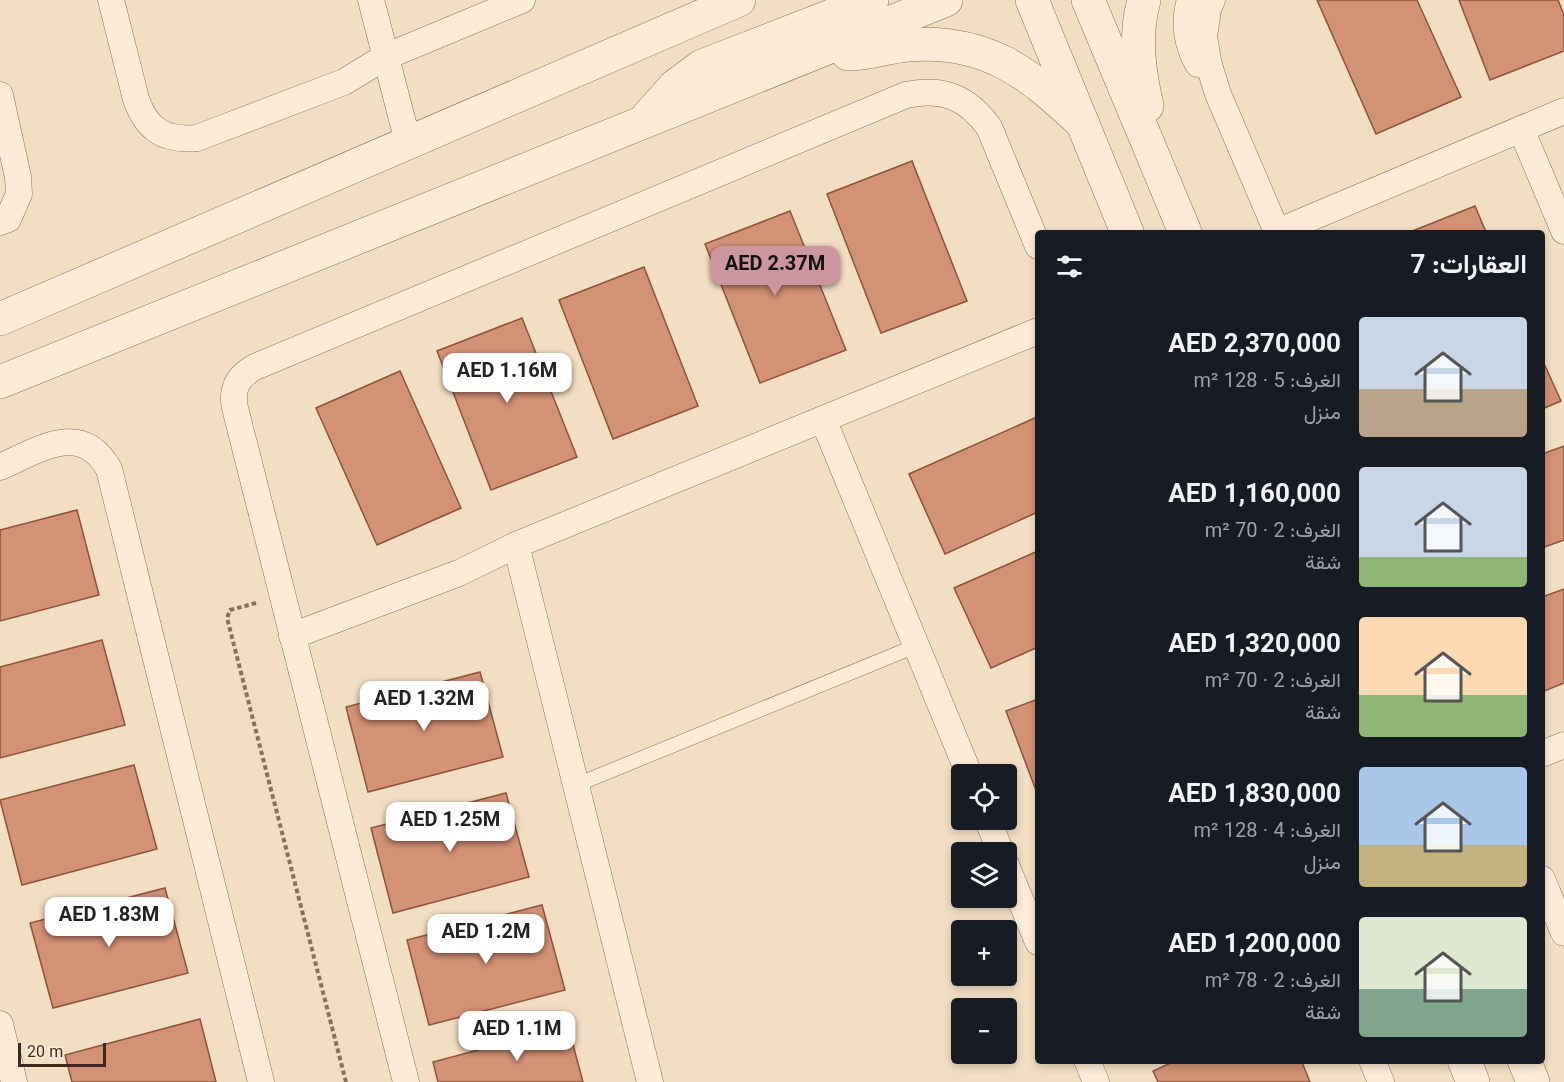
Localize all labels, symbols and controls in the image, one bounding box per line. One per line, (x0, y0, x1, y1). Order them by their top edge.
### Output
pin: AED 2.37M (706, 246, 844, 297)
text: العقارات: 7 (1411, 246, 1527, 287)
text: AED 2.37M (725, 249, 825, 281)
icon: filters (1053, 250, 1086, 283)
text: AED 2,370,000 (1168, 325, 1341, 366)
icon: home (1407, 341, 1479, 413)
pin: AED 1.16M (438, 353, 576, 404)
text: AED 1.16M (457, 356, 557, 388)
text: الغرف: 5 · 128 m² (1193, 366, 1341, 398)
text: منزل (1304, 398, 1341, 430)
text: AED 1,160,000 (1168, 475, 1341, 516)
icon: home (1407, 491, 1479, 563)
text: الغرف: 2 · 70 m² (1205, 516, 1341, 548)
text: شقة (1305, 548, 1341, 580)
text: AED 1,320,000 (1168, 625, 1341, 666)
icon: home (1407, 641, 1479, 713)
text: الغرف: 2 · 70 m² (1205, 666, 1341, 698)
pin: AED 1.32M (355, 681, 493, 732)
text: AED 1.32M (374, 684, 474, 716)
text: شقة (1305, 698, 1341, 730)
map controls (951, 764, 1017, 1064)
button: locate (951, 764, 1017, 830)
text: AED 1,830,000 (1168, 775, 1341, 816)
icon: home (1407, 791, 1479, 863)
pin: AED 1.25M (381, 802, 519, 853)
text: AED 1.25M (400, 805, 500, 837)
text: الغرف: 4 · 128 m² (1193, 816, 1341, 848)
button: layers (951, 842, 1017, 908)
text: منزل (1304, 848, 1341, 880)
pin: AED 1.83M (40, 897, 178, 948)
text: AED 1.83M (59, 900, 159, 932)
pin: AED 1.2M (424, 914, 548, 965)
text: AED 1.2M (441, 917, 531, 949)
button: + (951, 920, 1017, 986)
text: AED 1,200,000 (1168, 925, 1341, 966)
icon: home (1407, 941, 1479, 1013)
text: الغرف: 2 · 78 m² (1205, 966, 1341, 998)
button: − (951, 998, 1017, 1064)
text: شقة (1305, 998, 1341, 1030)
pin: AED 1.1M (455, 1011, 579, 1062)
text: AED 1.1M (472, 1014, 562, 1046)
scale bar (18, 1040, 106, 1068)
text: 20 m (27, 1041, 63, 1066)

